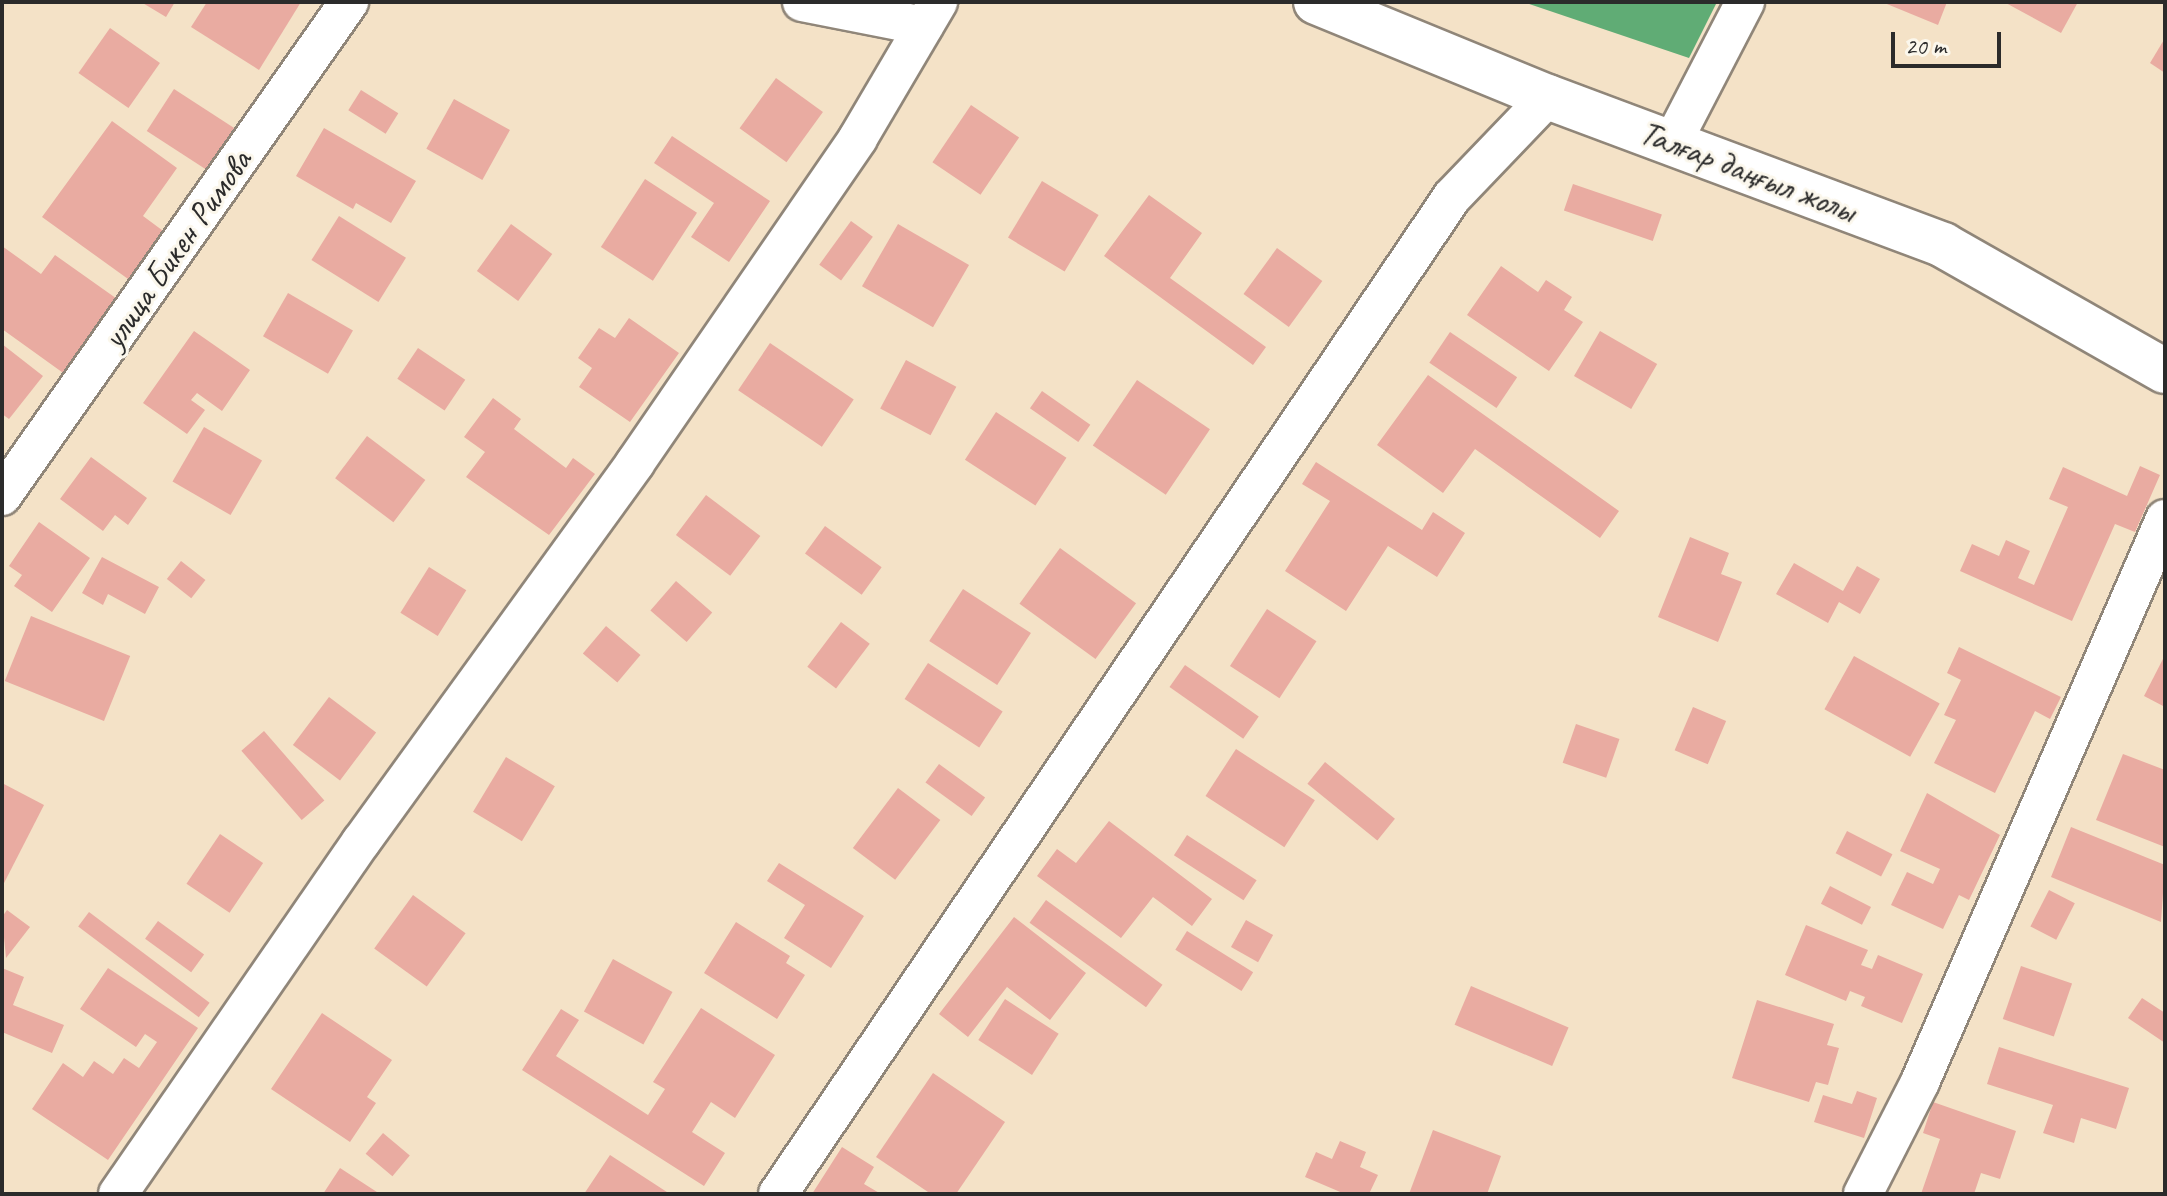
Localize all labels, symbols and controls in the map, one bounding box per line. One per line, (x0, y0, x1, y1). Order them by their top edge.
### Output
scale bar (1895, 16, 2005, 66)
text: 20 m (1905, 31, 1946, 61)
street label: Талғар даңғыл жолы (1633, 111, 1863, 231)
street label: улица Бикен Римова (94, 143, 258, 355)

